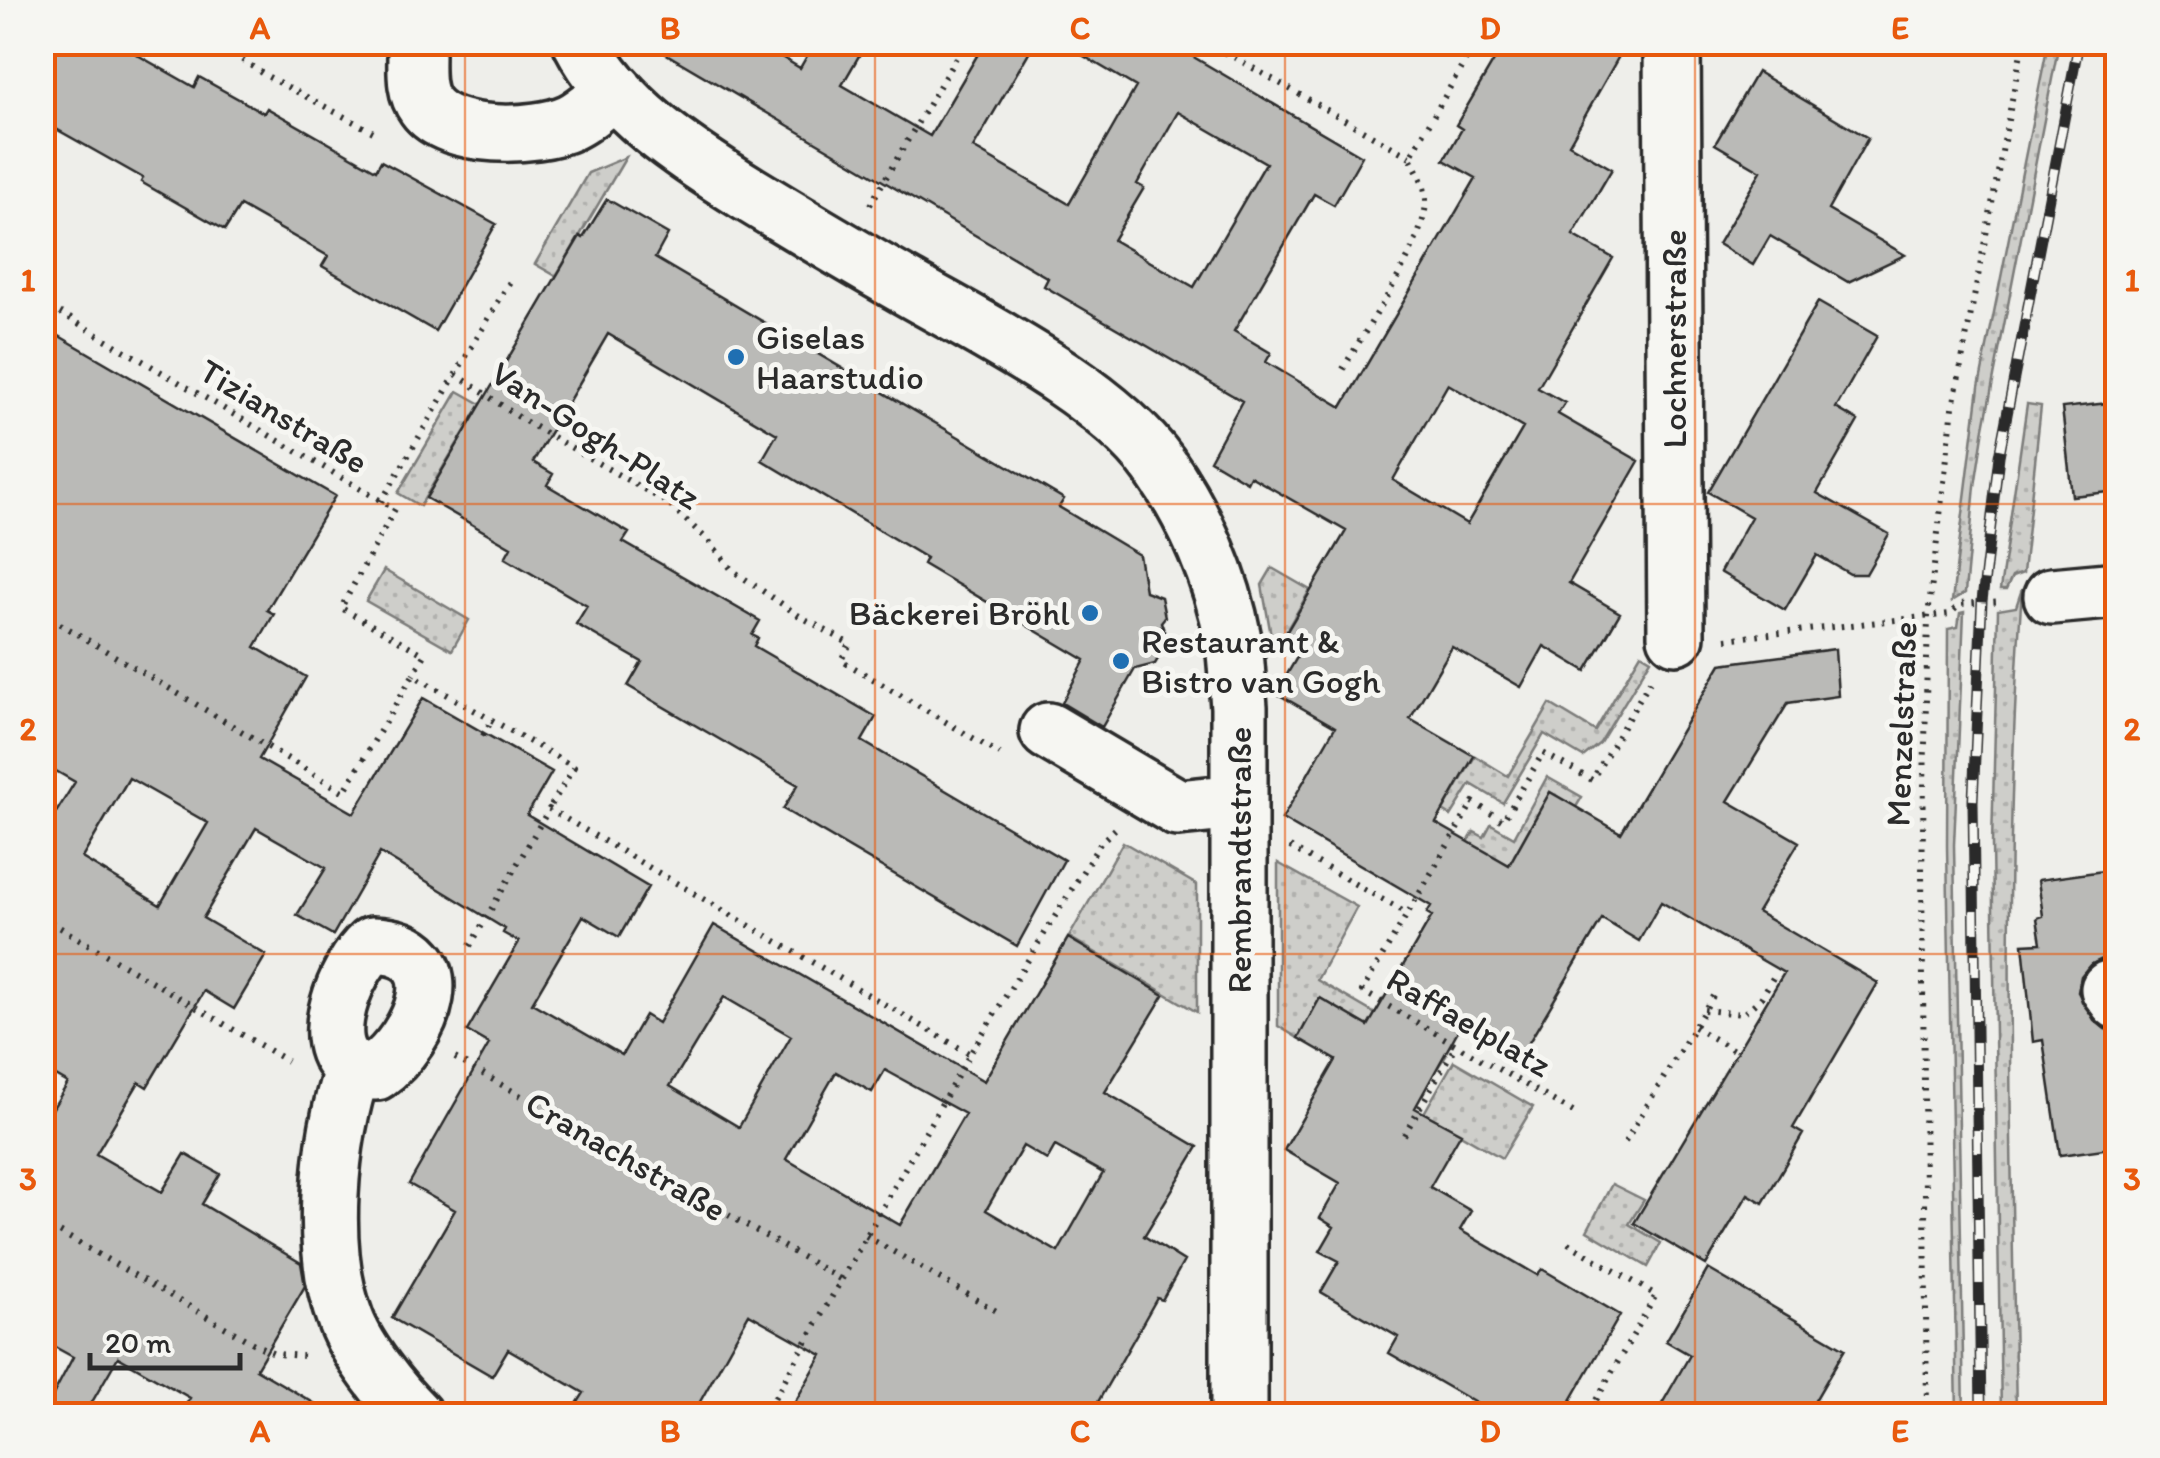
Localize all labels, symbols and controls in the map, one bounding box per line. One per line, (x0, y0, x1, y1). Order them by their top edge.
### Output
text: A (249, 9, 271, 47)
text: B (660, 9, 680, 47)
text: C (1070, 9, 1090, 47)
text: D (1479, 9, 1501, 47)
text: E (1891, 9, 1909, 47)
street label: Lochnerstraße (1653, 229, 1695, 449)
text: 1 (21, 261, 36, 299)
text: 1 (2125, 261, 2140, 299)
place label: Giselas Haarstudio (756, 316, 924, 398)
marker: Giselas Haarstudio (725, 346, 747, 368)
street label: Tizianstraße (192, 349, 376, 483)
street label: Van-Gogh-Platz (483, 352, 709, 518)
place label: Bäckerei Bröhl (849, 592, 1070, 634)
marker: Bäckerei Bröhl (1079, 602, 1101, 624)
place label: Restaurant & Bistro van Gogh (1141, 620, 1381, 702)
street label: Menzelstraße (1876, 621, 1926, 827)
marker: Restaurant & Bistro van Gogh (1110, 650, 1132, 672)
text: 2 (20, 710, 37, 748)
text: 2 (2124, 710, 2141, 748)
street label: Rembrandtstraße (1218, 727, 1260, 993)
street label: Raffaelplatz (1379, 958, 1559, 1086)
street label: Cranachstraße (518, 1082, 734, 1230)
text: 3 (19, 1160, 37, 1198)
text: 3 (2123, 1160, 2141, 1198)
scale bar (90, 1308, 240, 1370)
text: 20 m (105, 1324, 171, 1361)
text: A (249, 1412, 271, 1450)
text: B (660, 1412, 680, 1450)
text: C (1070, 1412, 1090, 1450)
text: D (1479, 1412, 1501, 1450)
text: E (1891, 1412, 1909, 1450)

